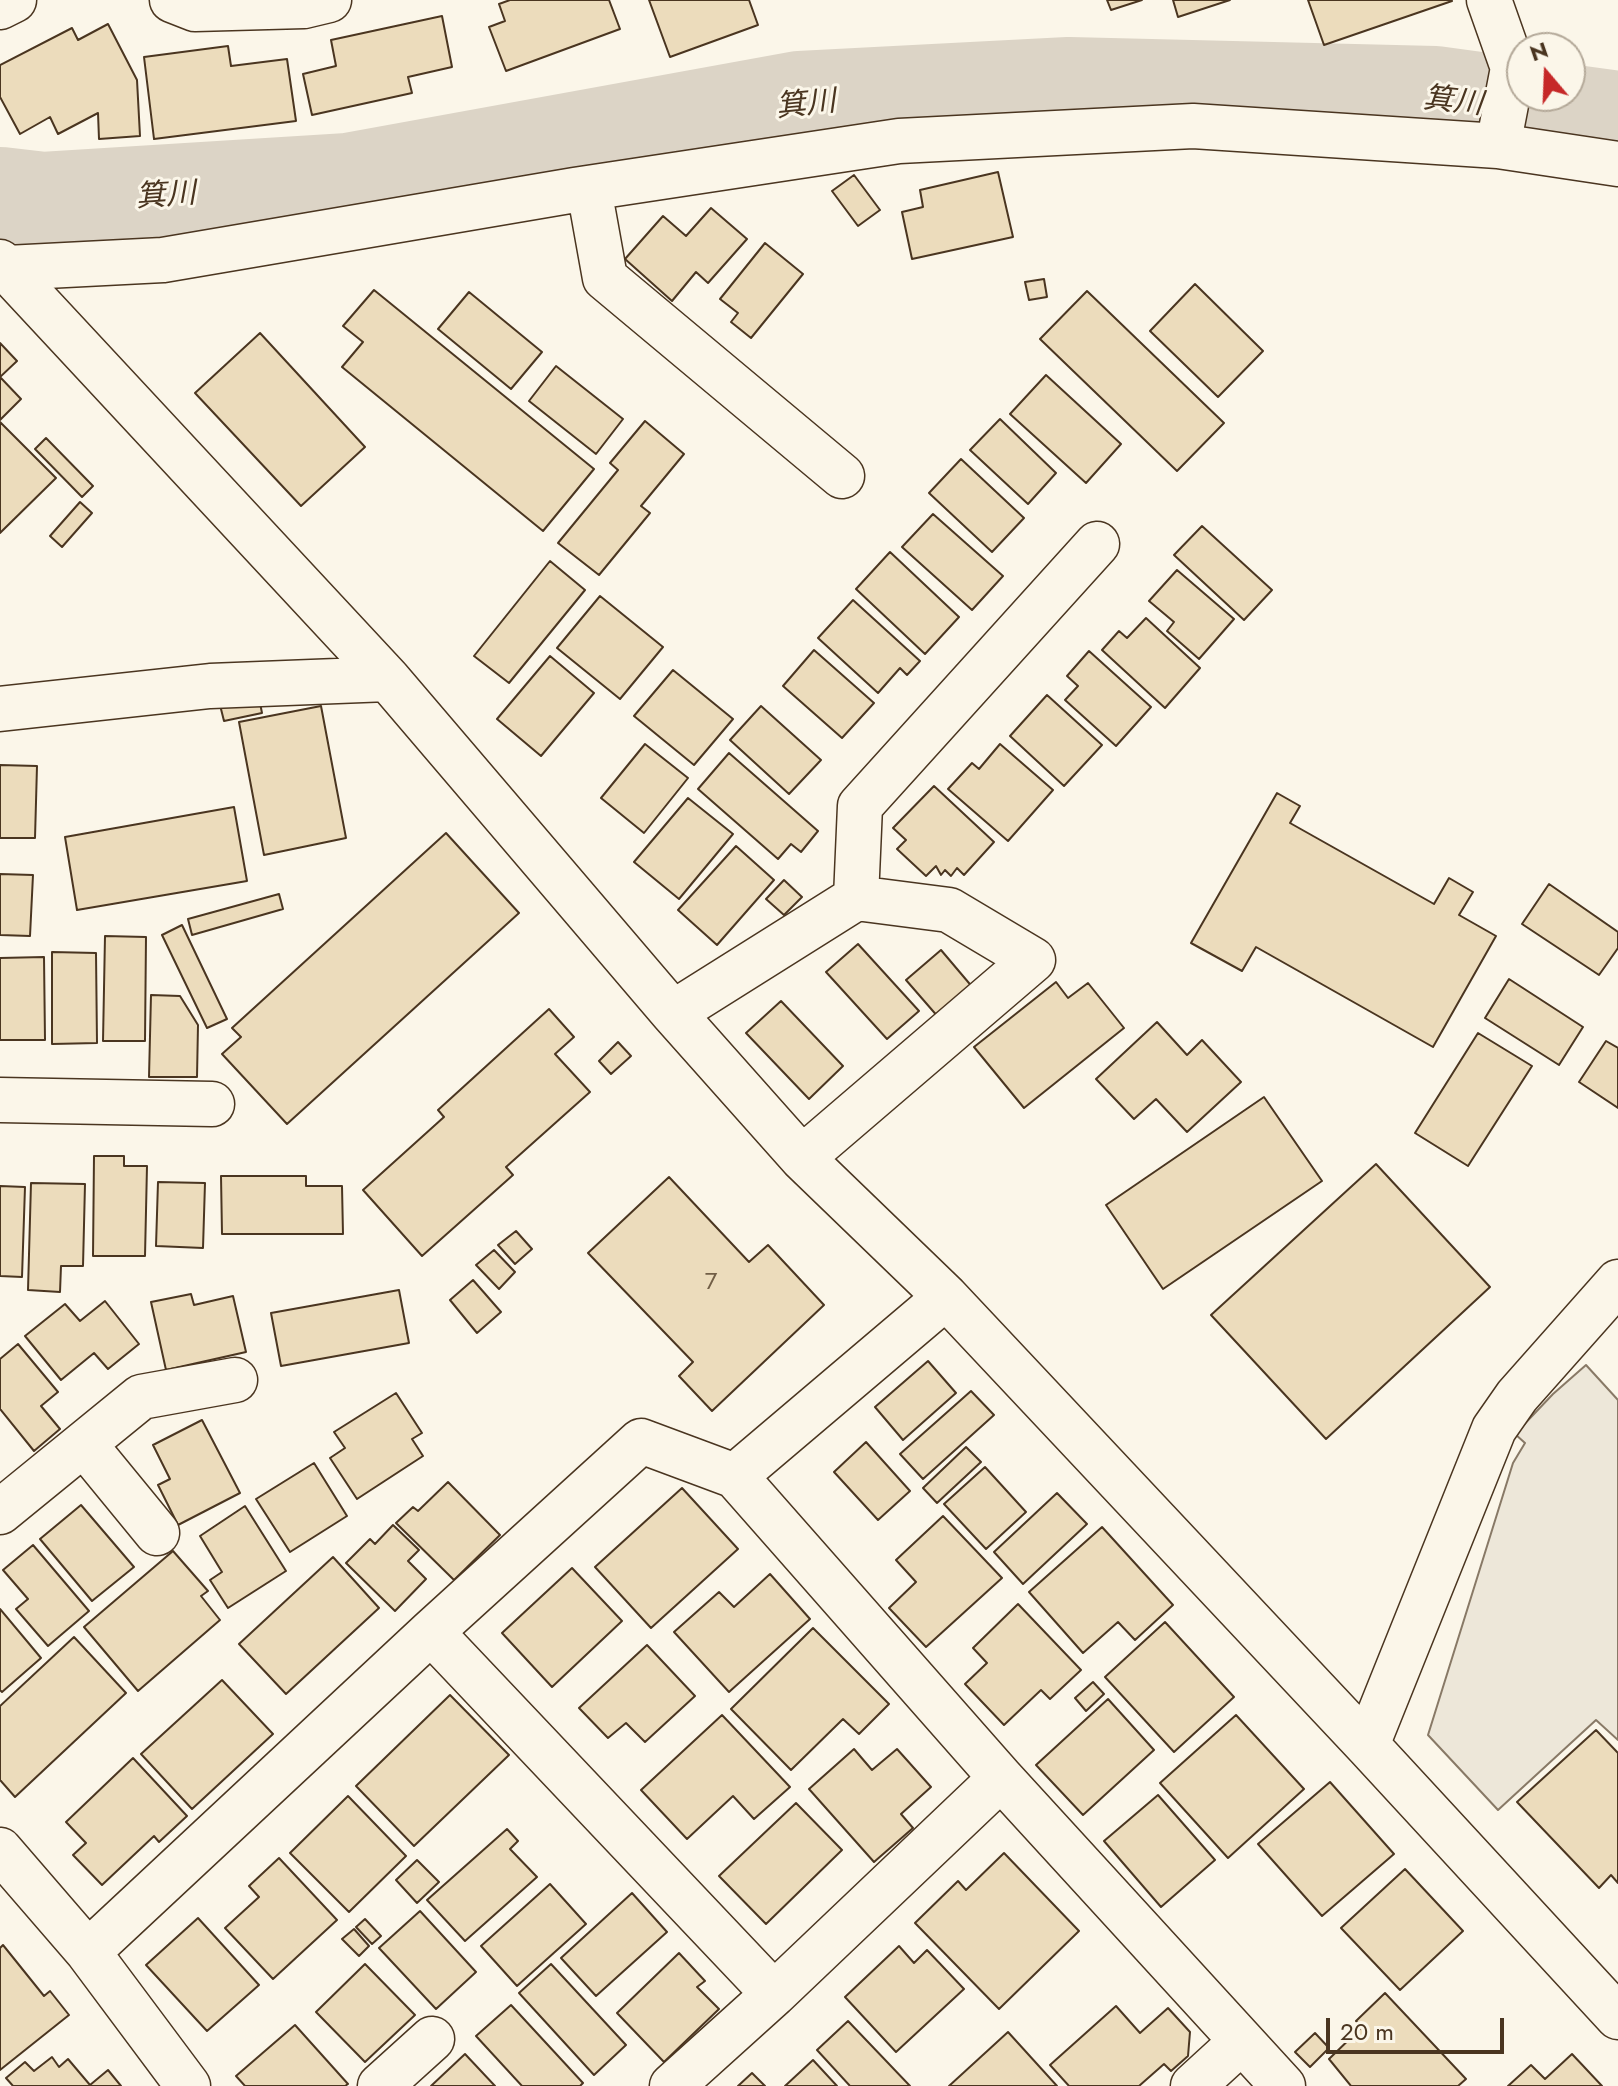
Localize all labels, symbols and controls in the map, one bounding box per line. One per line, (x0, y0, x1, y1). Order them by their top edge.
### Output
north arrow (1506, 32, 1586, 112)
text: N (1525, 33, 1552, 69)
water label: 箕川 (1421, 82, 1485, 124)
water label: 箕川 (774, 85, 838, 127)
water label: 箕川 (135, 177, 197, 217)
house number: 7 (705, 1269, 717, 1297)
scale bar (1330, 2002, 1508, 2052)
text: 20 m (1340, 2014, 1394, 2049)

